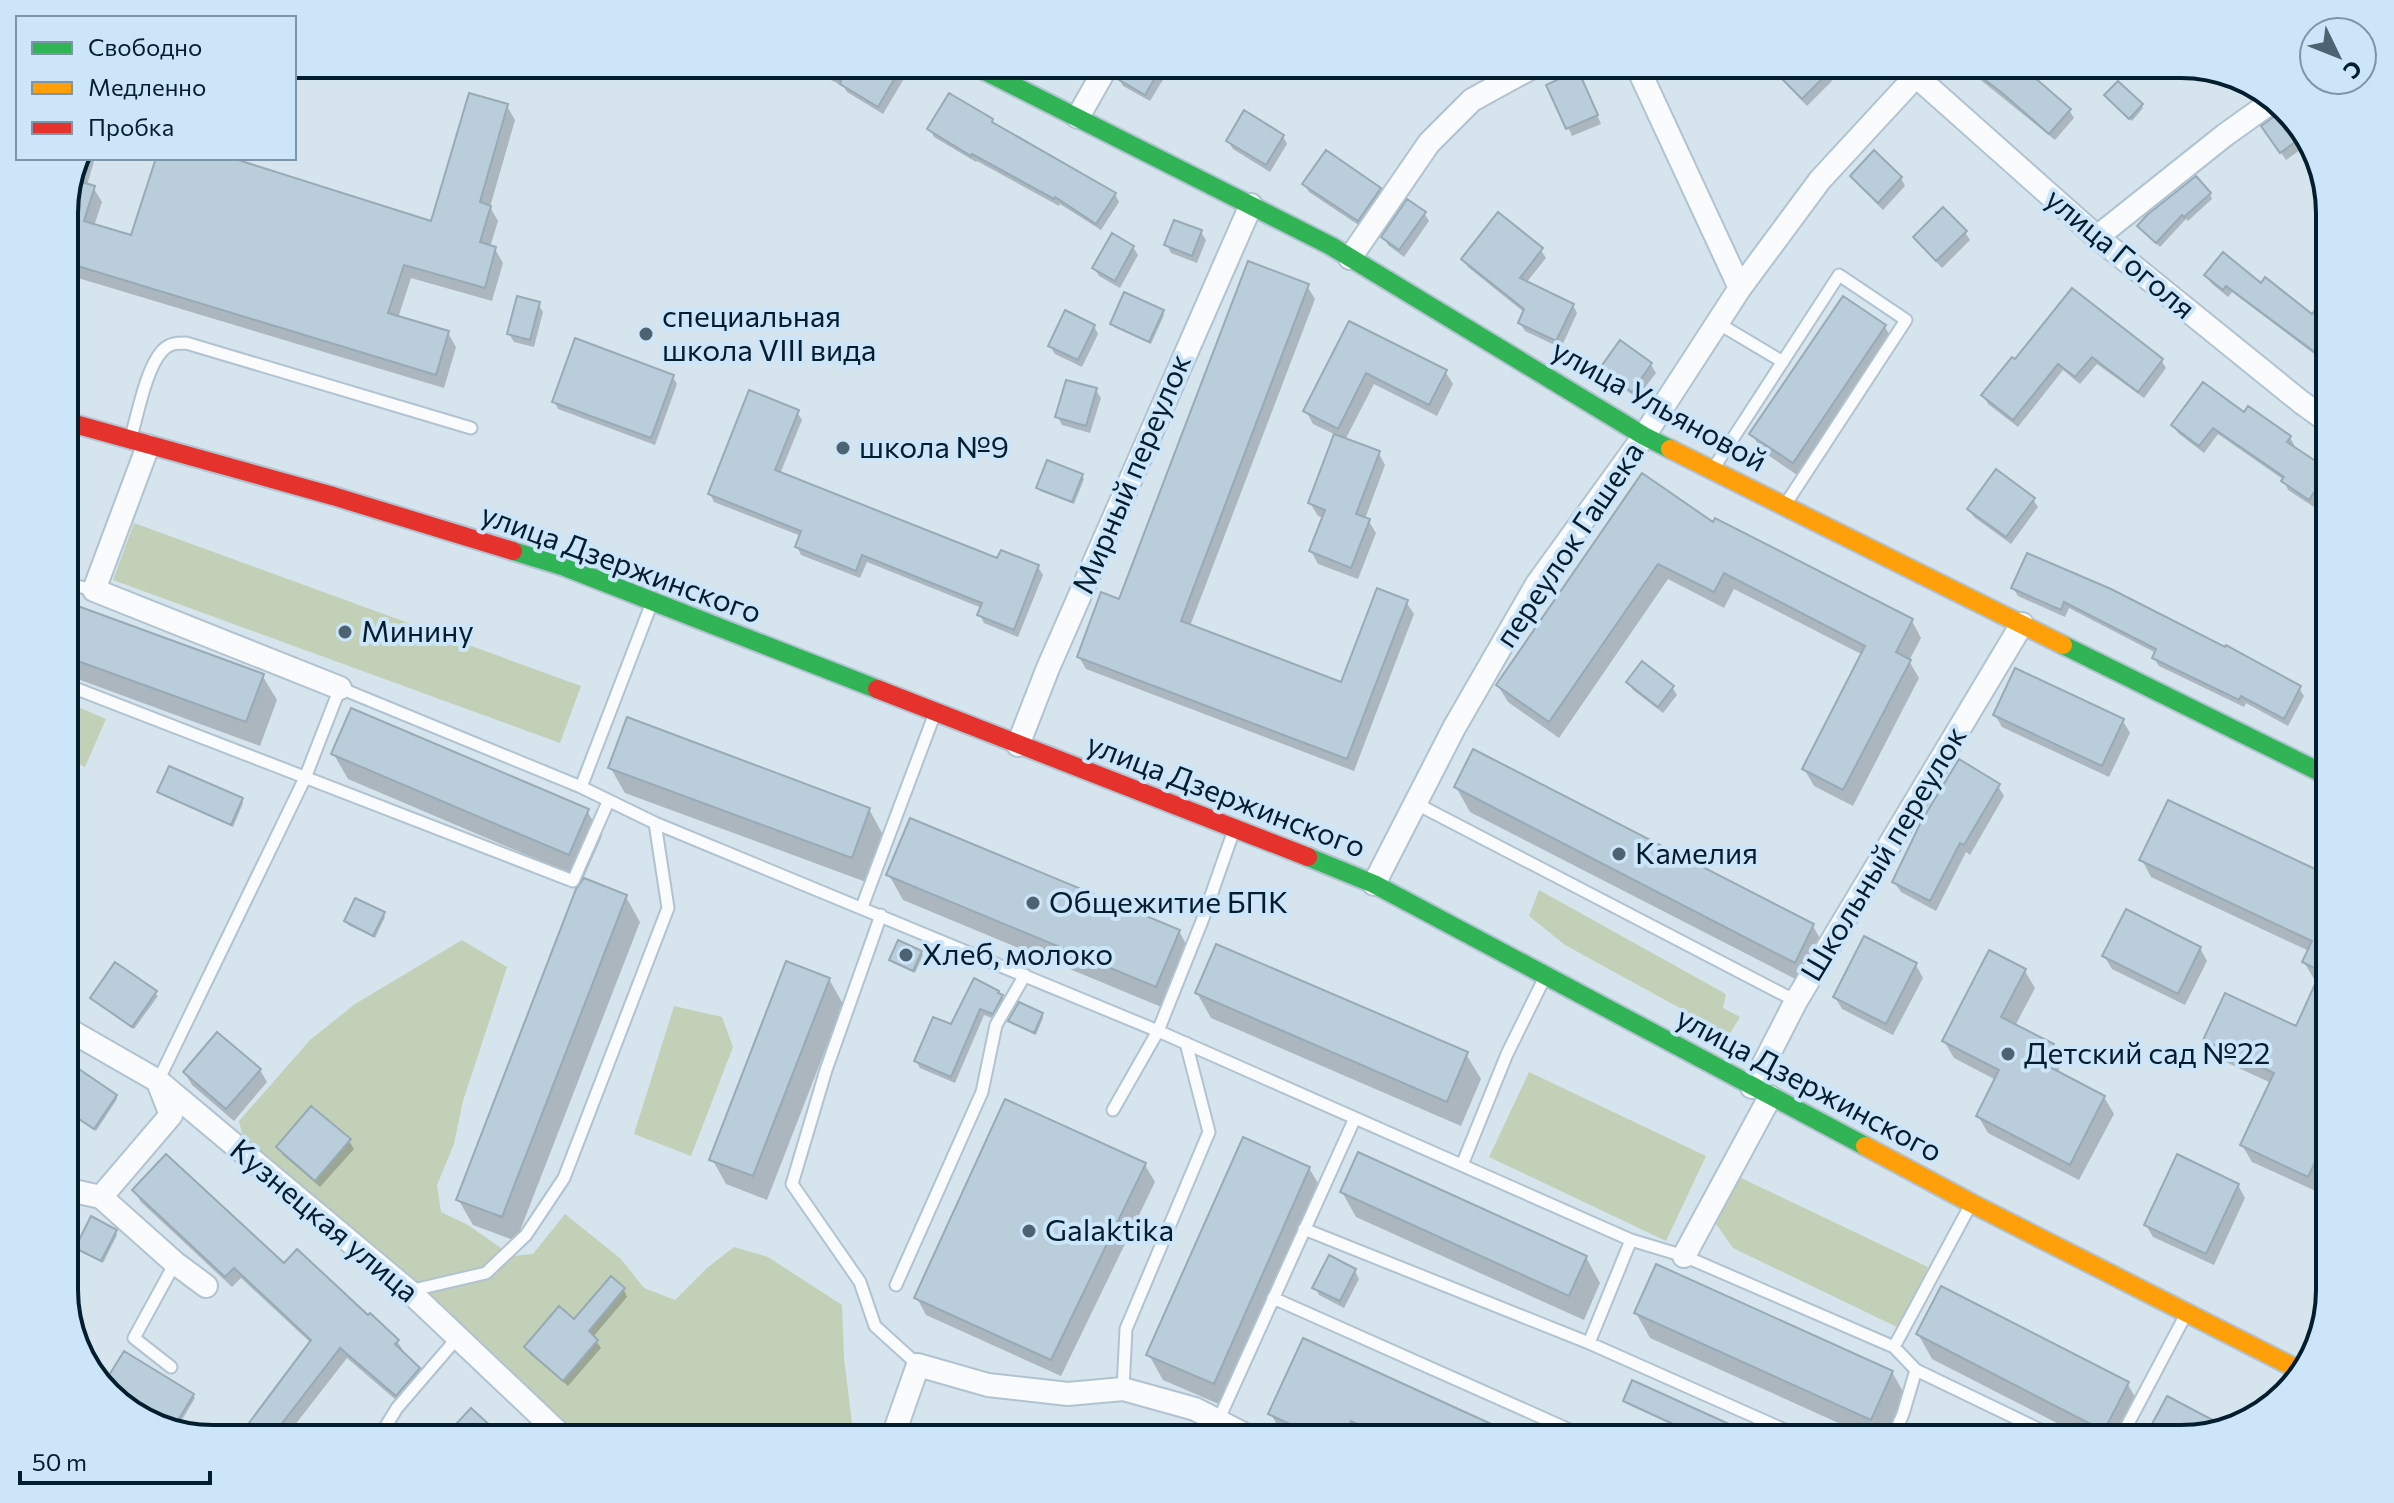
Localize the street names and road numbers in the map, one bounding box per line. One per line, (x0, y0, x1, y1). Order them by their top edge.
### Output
street label: улица Гоголя (2039, 179, 2204, 325)
street label: улица Ульяновой (1546, 330, 1774, 478)
street label: Мирный переулок (1062, 348, 1197, 599)
street label: переулок Гашека (1486, 434, 1650, 653)
street label: улица Дзержинского (477, 494, 767, 630)
street label: Школьный переулок (1791, 719, 1973, 987)
street label: улица Дзержинского (1082, 723, 1372, 864)
street label: улица Дзержинского (1671, 997, 1949, 1169)
street label: Кузнецкая улица (224, 1129, 427, 1309)

